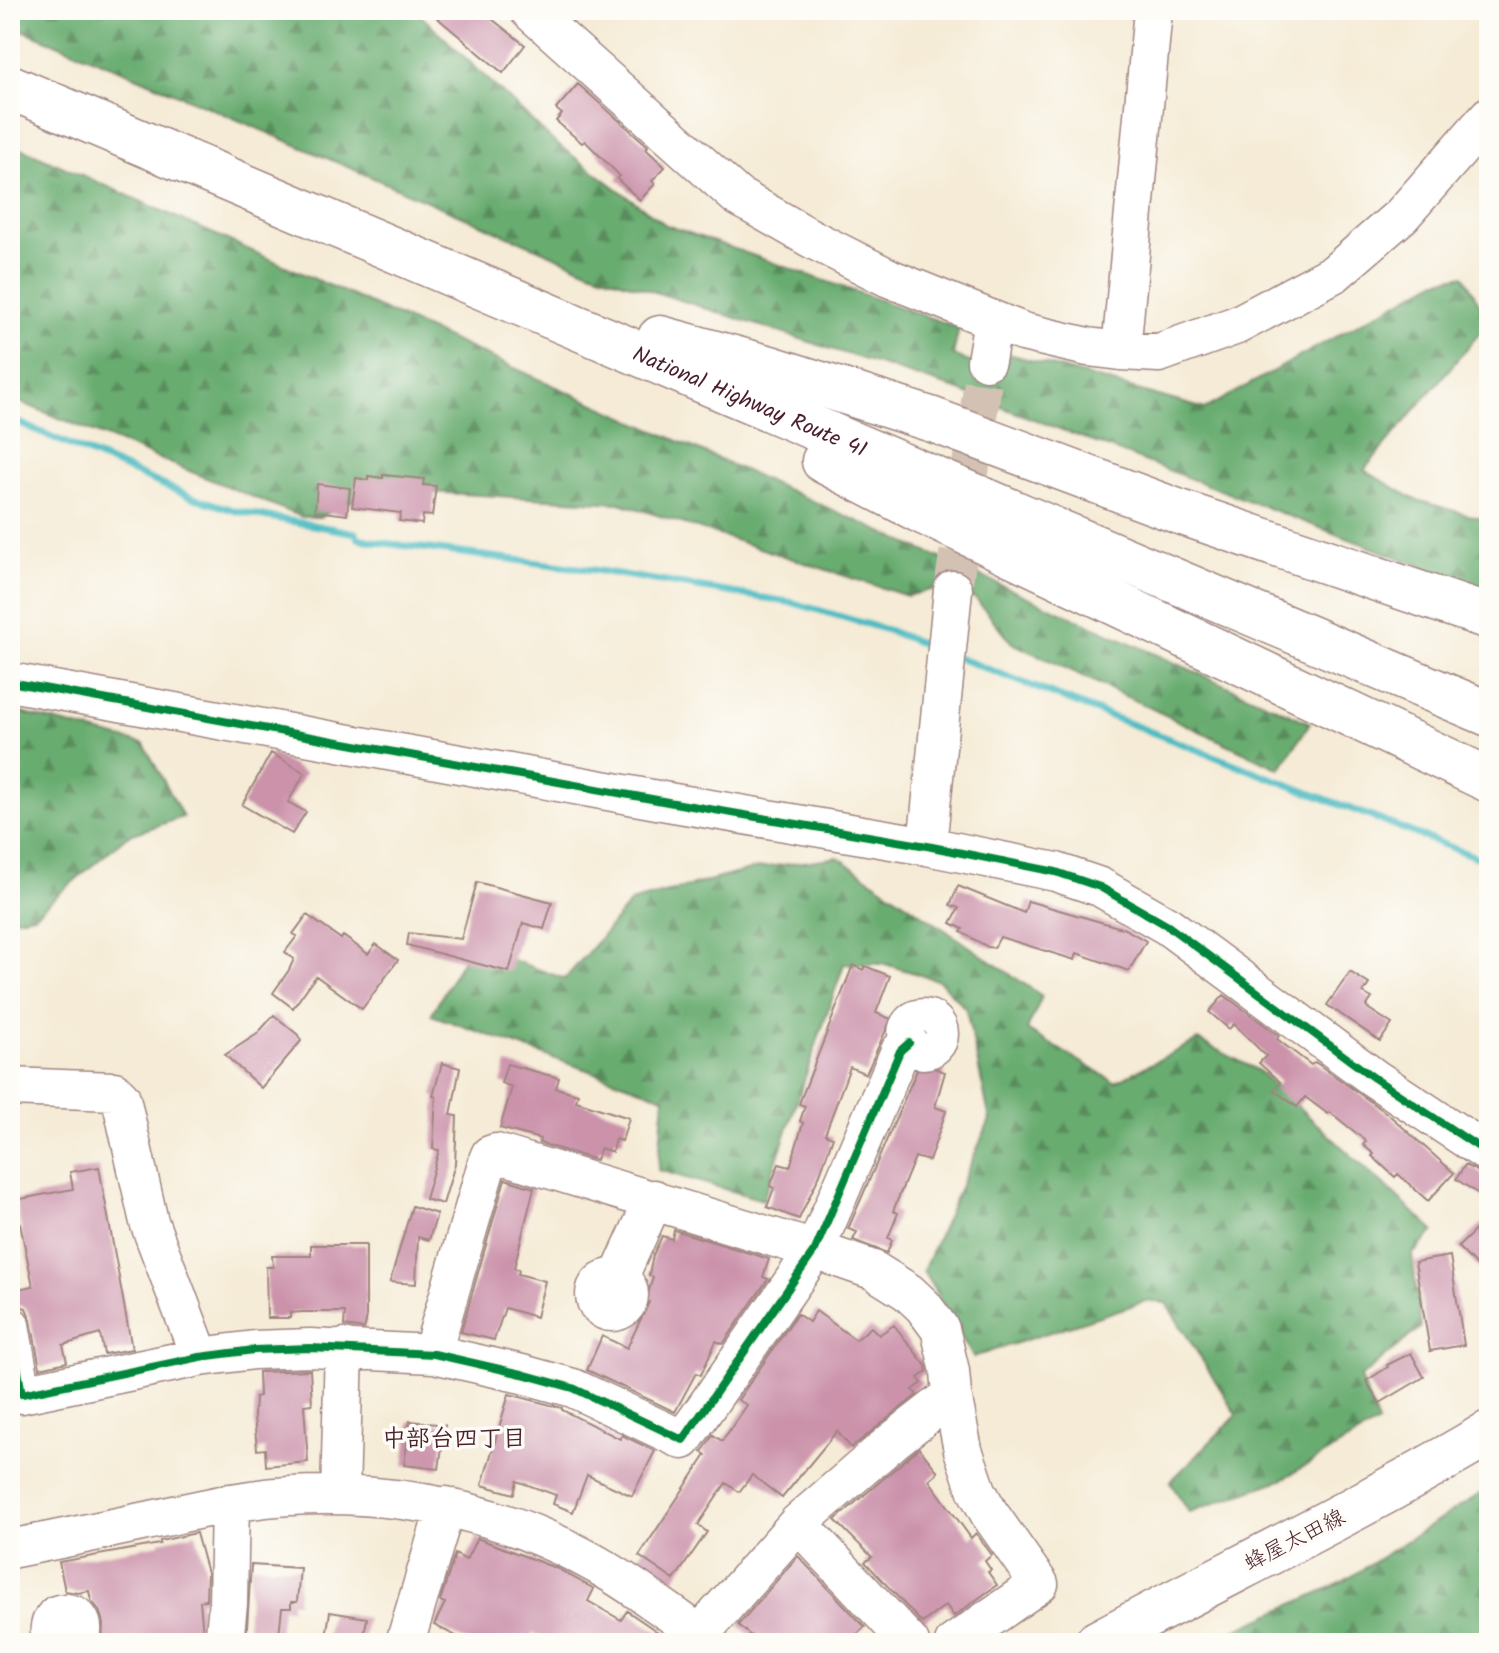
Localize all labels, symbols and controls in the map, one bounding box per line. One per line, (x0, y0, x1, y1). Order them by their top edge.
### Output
street label: National Highway Route 41 (627, 338, 872, 468)
district label: 中部台四丁目 (382, 1420, 526, 1459)
street label: 蜂屋太田線 (1238, 1501, 1352, 1582)

